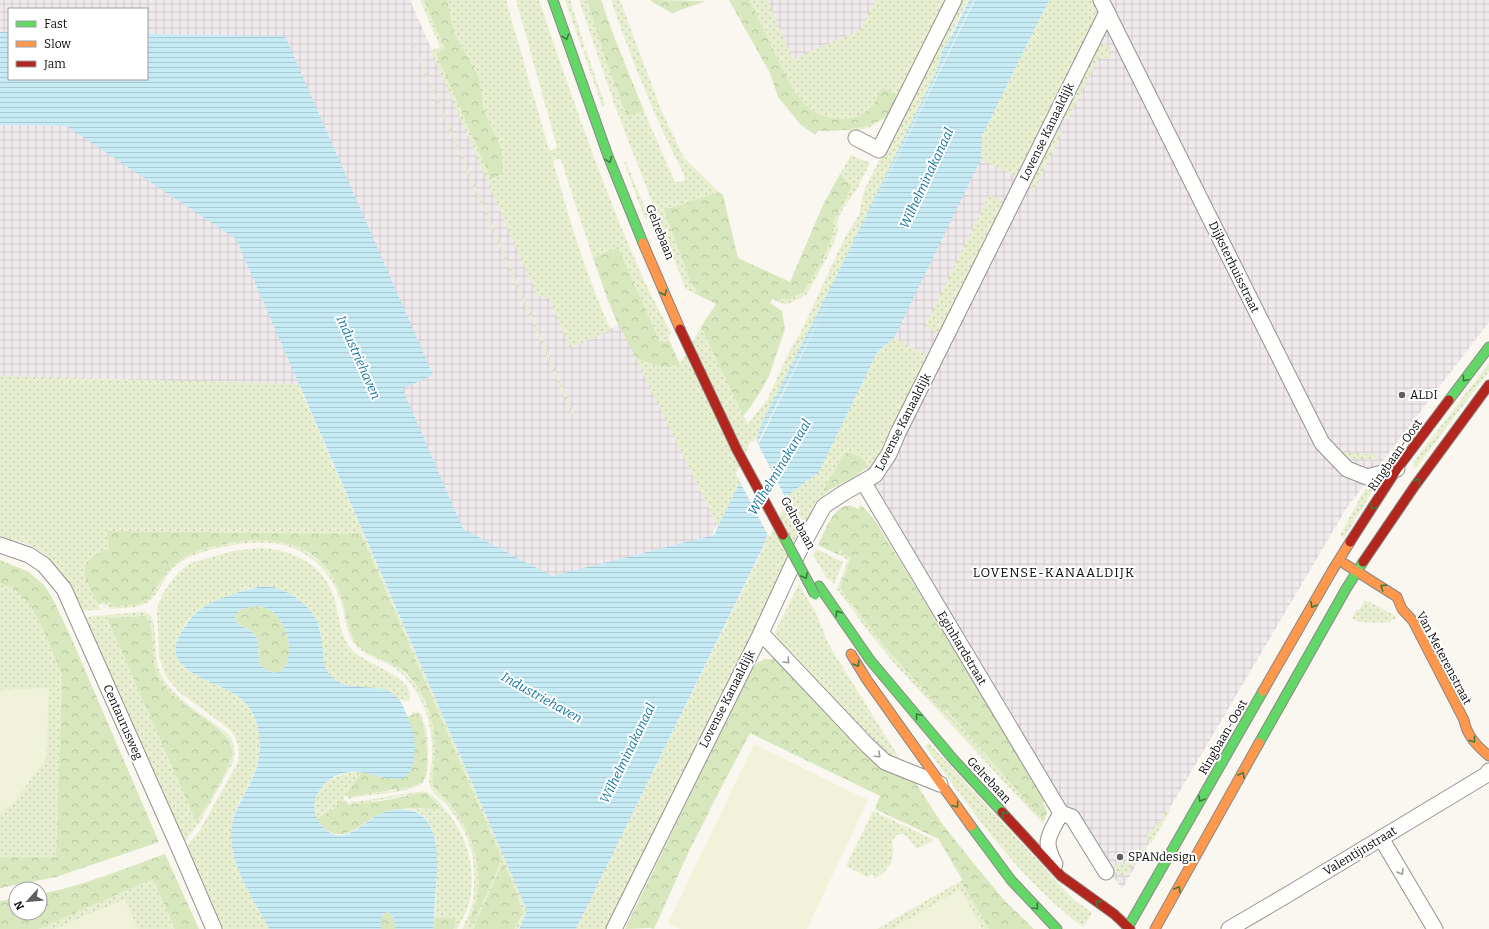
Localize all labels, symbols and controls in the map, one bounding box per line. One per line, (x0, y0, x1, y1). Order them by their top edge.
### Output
legend (8, 8, 148, 80)
text: Fast (44, 17, 68, 31)
one-way arrow (561, 33, 570, 40)
text: Slow (44, 37, 71, 51)
text: Jam (43, 57, 66, 71)
street label: Lovense Kanaaldijk (1017, 80, 1077, 183)
water label: Wilhelminakanaal (897, 125, 957, 231)
one-way arrow (604, 155, 612, 163)
street label: Gelrebaan (643, 202, 678, 262)
street label: Dijksterhuisstraat (1206, 219, 1262, 316)
one-way arrow (659, 288, 667, 296)
water label: Industriehaven (333, 313, 384, 401)
street label: Lovense Kanaaldijk (872, 371, 934, 473)
one-way arrow (1463, 374, 1470, 381)
place label: ALDI (1410, 388, 1438, 402)
marker: ALDI (1397, 390, 1407, 400)
water label: Wilhelminakanaal (745, 416, 814, 518)
street label: Ringbaan-Oost (1365, 416, 1425, 494)
one-way arrow (1414, 479, 1421, 486)
street label: Gelrebaan (778, 494, 818, 552)
one-way arrow (1371, 502, 1378, 509)
district label: LOVENSE-KANAALDIJK (973, 565, 1135, 580)
one-way arrow (801, 572, 808, 579)
one-way arrow (1380, 585, 1387, 592)
one-way arrow (1310, 601, 1317, 608)
street label: Eginhardstraat (934, 609, 990, 688)
street label: Van Meterenstraat (1414, 609, 1475, 707)
one-way arrow (836, 611, 843, 618)
street label: Lovense Kanaaldijk (696, 648, 758, 750)
one-way arrow (783, 656, 790, 664)
one-way arrow (853, 660, 860, 667)
water label: Industriehaven (499, 669, 585, 726)
street label: Centaurusweg (100, 682, 146, 762)
street label: Ringbaan-Oost (1196, 696, 1251, 777)
water label: Wilhelminakanaal (597, 700, 658, 806)
one-way arrow (915, 714, 922, 721)
one-way arrow (1468, 735, 1475, 742)
one-way arrow (873, 750, 880, 757)
street label: Gelrebaan (964, 754, 1014, 806)
one-way arrow (1237, 772, 1244, 779)
one-way arrow (1198, 795, 1205, 802)
one-way arrow (951, 801, 958, 808)
one-way arrow (1002, 811, 1009, 818)
street label: Valentijnstraat (1321, 823, 1400, 878)
place label: SPANdesign (1128, 850, 1197, 864)
marker: SPANdesign (1115, 852, 1125, 862)
one-way arrow (1396, 868, 1403, 875)
north arrow (8, 881, 48, 921)
one-way arrow (1174, 885, 1181, 893)
text: N (12, 898, 27, 912)
one-way arrow (1095, 901, 1102, 908)
one-way arrow (1031, 902, 1039, 910)

